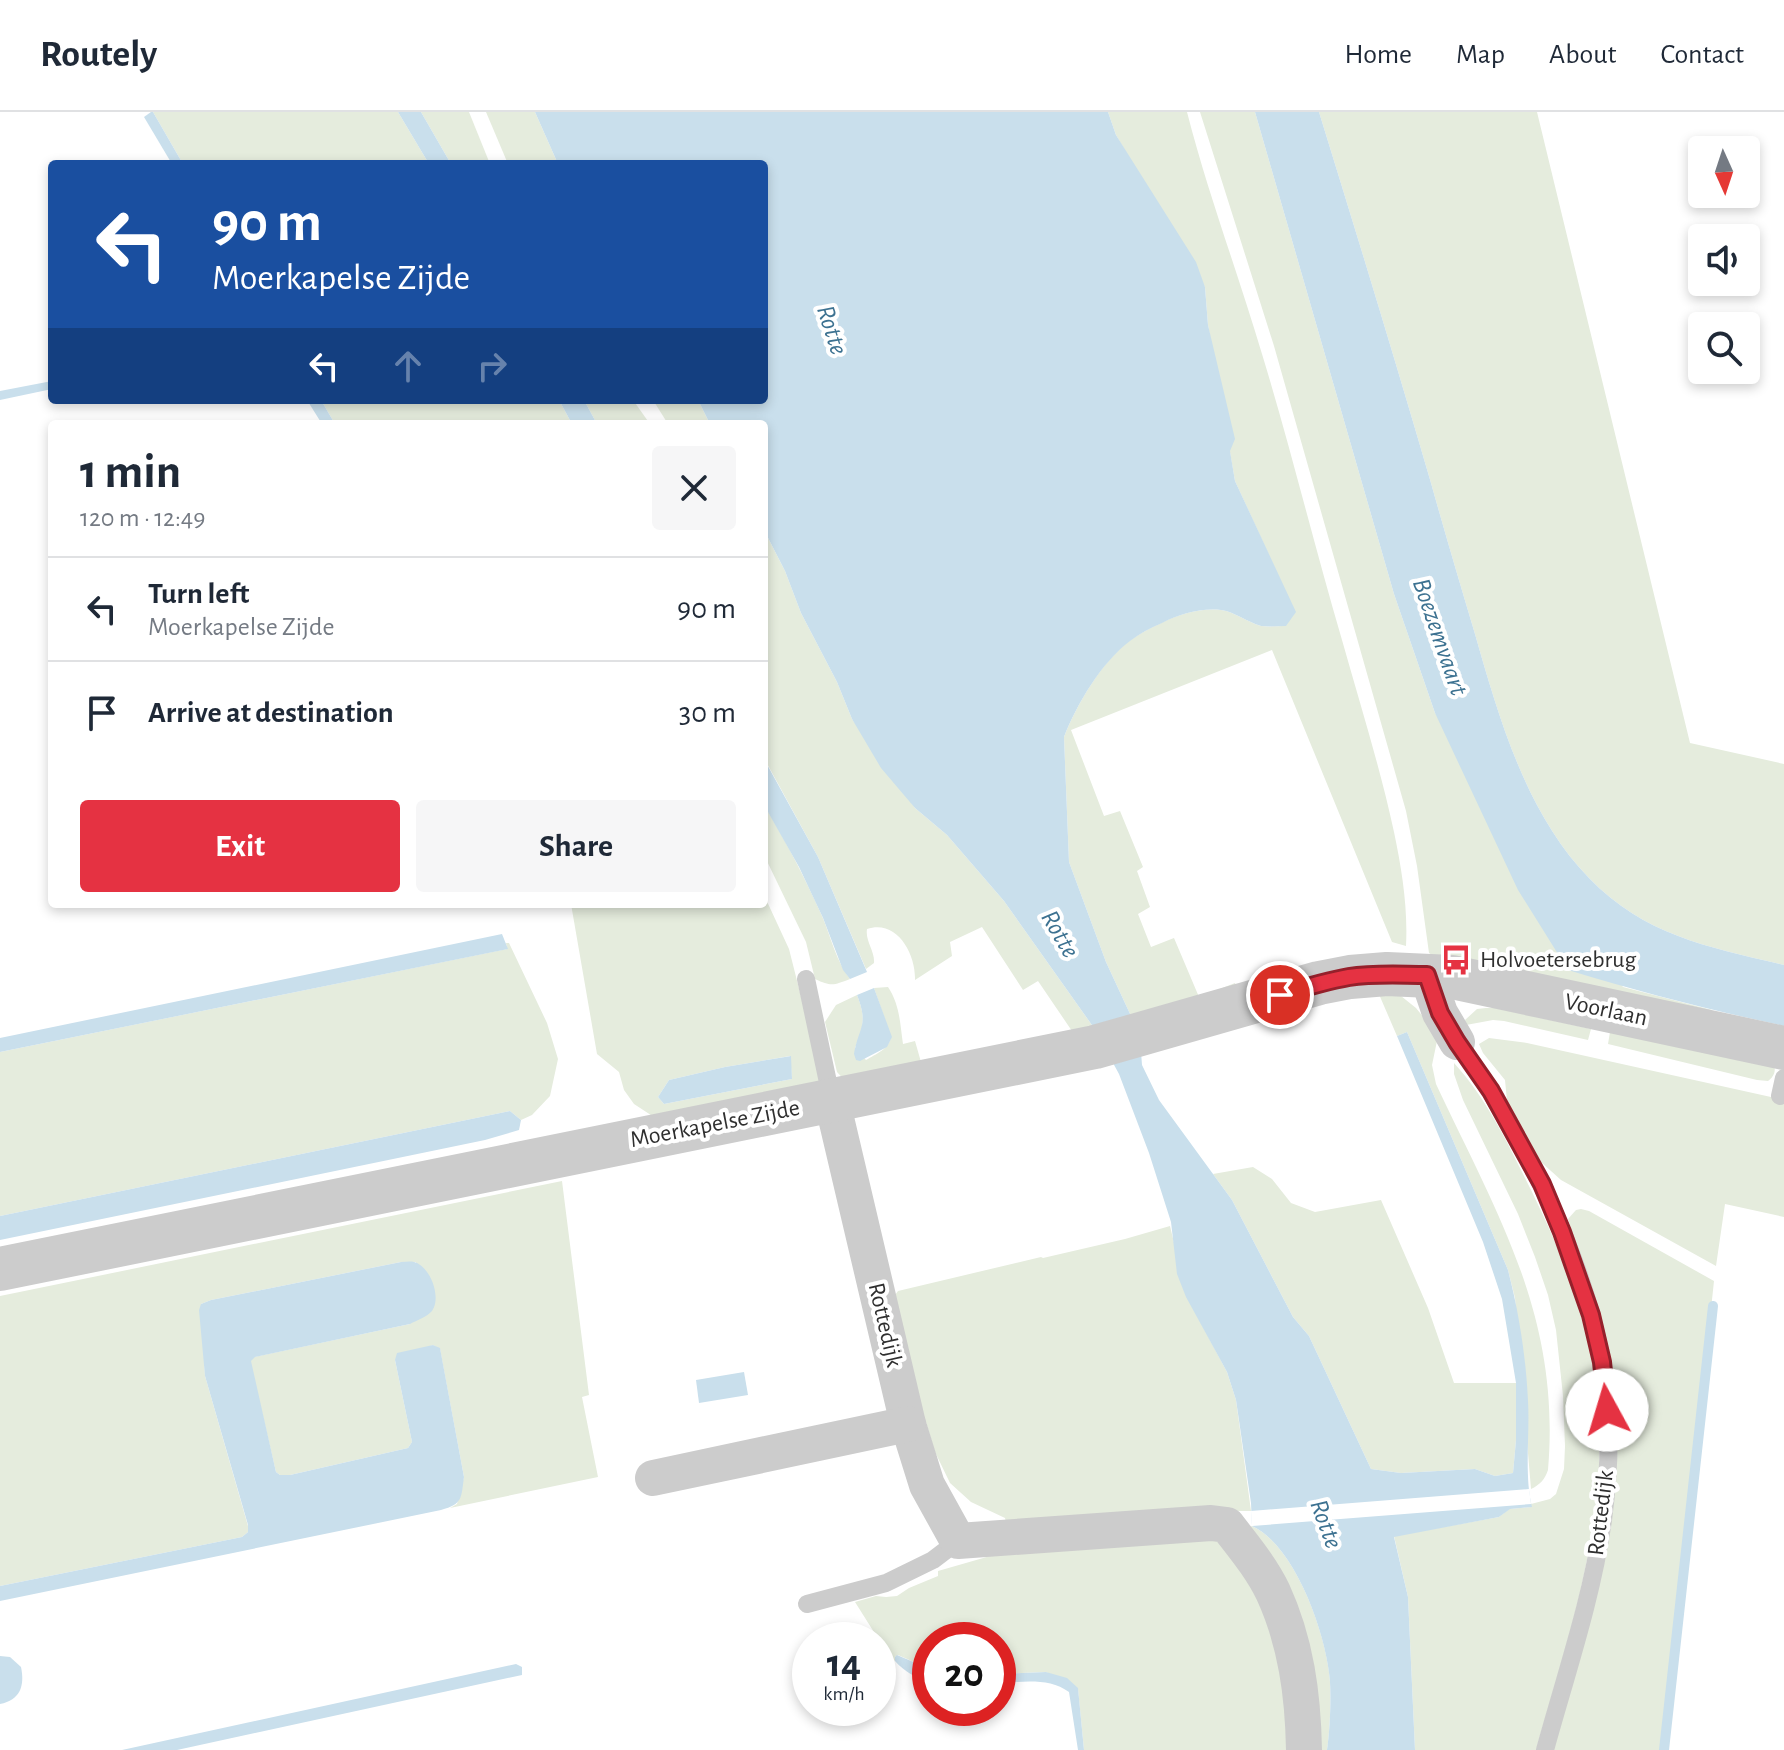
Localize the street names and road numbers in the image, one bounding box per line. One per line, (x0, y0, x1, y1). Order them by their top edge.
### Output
street label: Voorlaan (1562, 990, 1650, 1030)
street label: Moerkapelse Zijde (628, 1096, 802, 1152)
street label: Rottedijk (864, 1280, 906, 1370)
street label: Rottedijk (1584, 1469, 1618, 1557)

